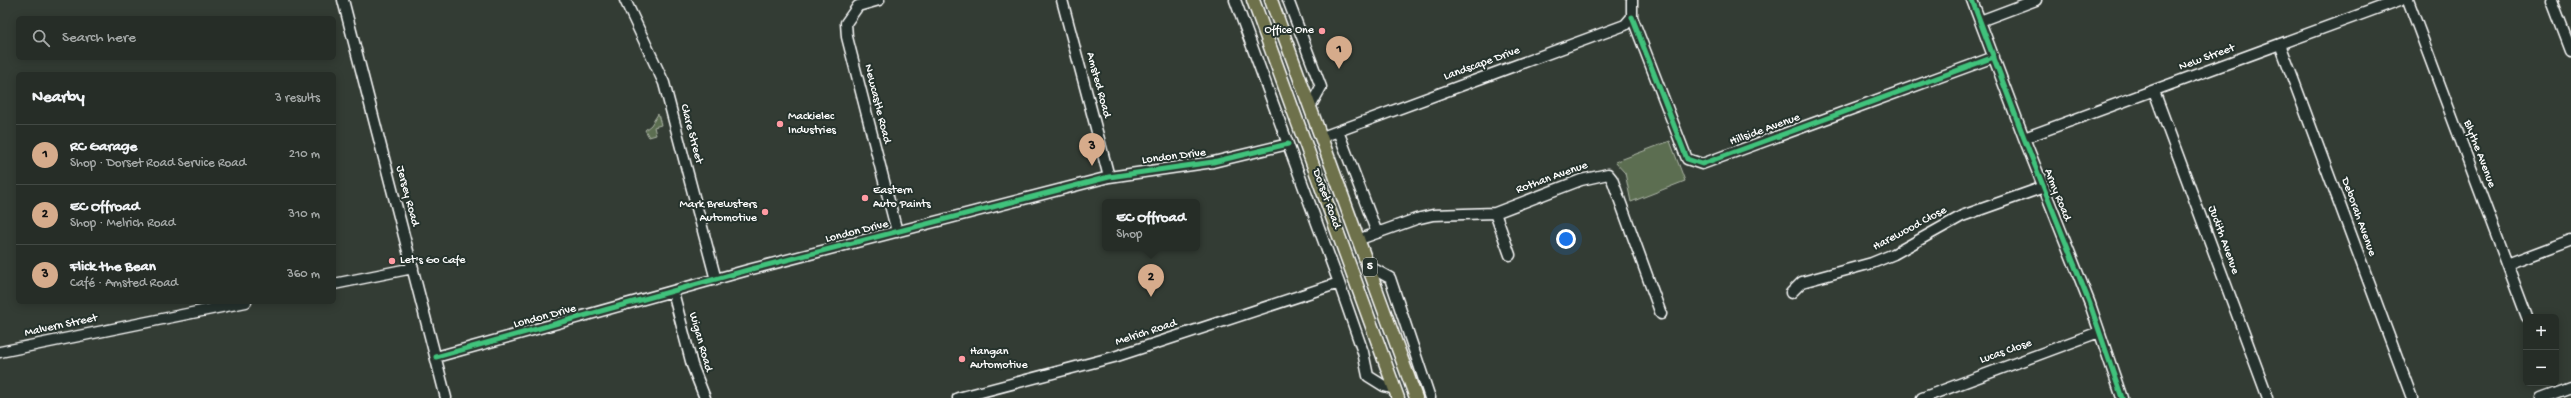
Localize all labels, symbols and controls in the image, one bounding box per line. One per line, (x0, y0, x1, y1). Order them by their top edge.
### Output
search box (16, 16, 336, 60)
place label: Office One (1265, 24, 1315, 38)
marker: Office One (1317, 26, 1327, 36)
icon: search (30, 27, 52, 49)
text: Search here (62, 29, 136, 47)
pin: 1 (1326, 36, 1352, 69)
street label: New Street (2177, 41, 2238, 75)
street label: Landscape Drive (1442, 43, 1523, 84)
street label: Amsted Road (1083, 51, 1114, 120)
street label: Newcastle Road (860, 63, 894, 146)
text: Nearby (32, 88, 85, 108)
text: 3 results (275, 91, 320, 106)
street label: Clare Street (676, 103, 706, 166)
place label: Mackielec Industries (788, 110, 837, 138)
street label: Hillside Avenue (1728, 111, 1803, 149)
street label: Blythe Avenue (2459, 117, 2499, 190)
marker: Mackielec Industries (775, 119, 785, 129)
pin: 3 (1079, 133, 1105, 166)
text: RC Garage (70, 138, 137, 156)
street label: London Drive (1141, 146, 1208, 168)
text: 1 (42, 147, 48, 162)
text: 210 m (289, 147, 320, 162)
text: Shop · Dorset Road Service Road (70, 156, 246, 171)
street label: Rothan Avenue (1514, 158, 1590, 197)
street label: Jersey Road (392, 164, 422, 229)
street label: Dorset Road (1308, 166, 1344, 232)
street label: Army Road (2040, 167, 2074, 224)
street label: Deborah Avenue (2337, 175, 2379, 259)
place label: Eastern Auto Paints (873, 184, 931, 212)
marker: Eastern Auto Paints (860, 193, 870, 203)
text: EC Offroad (70, 198, 139, 216)
place label: Mark Brewsters Automotive (680, 198, 758, 226)
popup (1102, 199, 1200, 251)
street label: Harewood Close (1871, 203, 1950, 254)
street label: Judith Avenue (2204, 204, 2242, 277)
text: 2 (42, 207, 48, 222)
text: 310 m (288, 207, 320, 222)
marker: Mark Brewsters Automotive (760, 207, 770, 217)
text: EC Offroad (1116, 209, 1186, 227)
text: Shop · Melrich Road (70, 216, 175, 231)
street label: London Drive (824, 217, 891, 247)
text: Shop (1116, 227, 1142, 242)
your location (1556, 229, 1576, 249)
place label: Let's Go Cafe (400, 254, 466, 268)
marker: Let's Go Cafe (387, 256, 397, 266)
text: Flick the Bean (70, 258, 156, 276)
road number: 5 (1363, 258, 1377, 276)
pin: 2 (1138, 264, 1164, 297)
text: 3 (42, 267, 48, 282)
text: 360 m (287, 267, 320, 282)
text: Café · Amsted Road (70, 276, 178, 291)
street label: London Drive (512, 302, 579, 332)
street label: Malvern Street (23, 311, 100, 341)
street label: Wigan Road (685, 311, 715, 374)
map controls (2523, 314, 2559, 386)
button: + (2523, 314, 2559, 350)
street label: Melrich Road (1114, 316, 1179, 349)
street label: Lucas Close (1978, 336, 2035, 367)
place label: Hangan Automotive (970, 345, 1028, 373)
button: − (2523, 350, 2559, 386)
marker: Hangan Automotive (957, 354, 967, 364)

